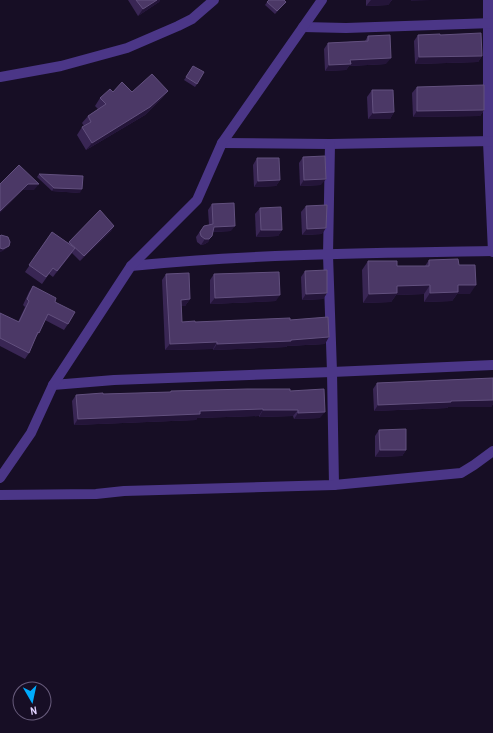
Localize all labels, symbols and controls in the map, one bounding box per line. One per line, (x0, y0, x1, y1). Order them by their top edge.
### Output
north arrow (12, 681, 52, 721)
text: N (29, 703, 38, 718)

